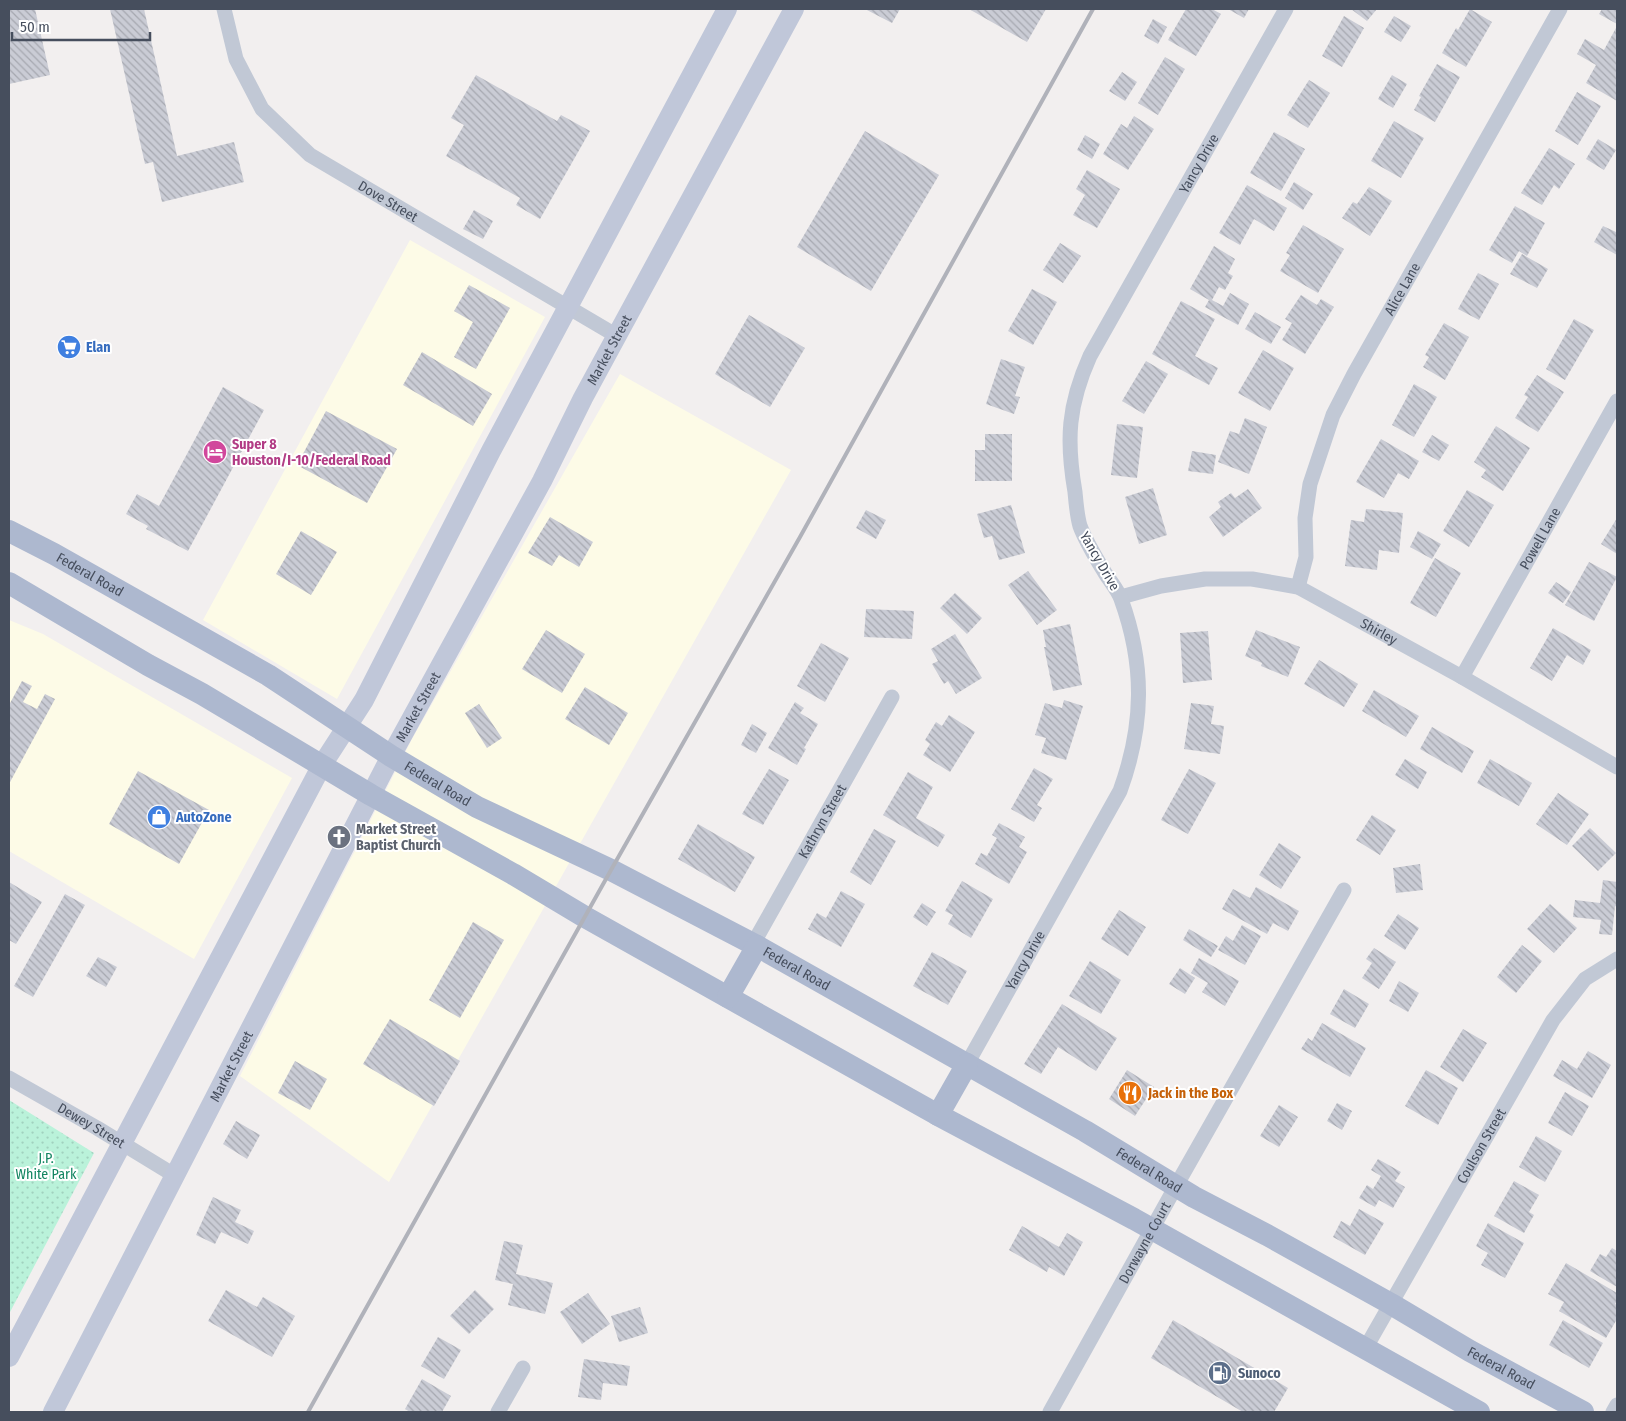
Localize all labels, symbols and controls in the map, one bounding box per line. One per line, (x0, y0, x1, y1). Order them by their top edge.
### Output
scale bar (12, 10, 150, 42)
text: 50 m (20, 18, 50, 36)
street label: Yancy Drive (1176, 131, 1223, 196)
street label: Dove Street (355, 177, 421, 226)
street label: Alice Lane (1381, 260, 1424, 318)
street label: Market Street (584, 312, 636, 388)
supermarket icon: Elan (56, 334, 82, 360)
place label: Elan (86, 339, 111, 356)
place label: Super 8 Houston/I-10/Federal Road (232, 436, 391, 469)
hotel icon: Super 8 Houston/I-10/Federal Road (202, 439, 228, 465)
street label: Powell Lane (1516, 505, 1564, 573)
street label: Yancy Drive (1076, 529, 1123, 594)
street label: Federal Road (53, 549, 126, 601)
street label: Shirley (1357, 615, 1401, 649)
street label: Market Street (392, 669, 445, 745)
street label: Federal Road (401, 758, 474, 810)
street label: Kathryn Street (795, 781, 850, 861)
shop icon: AutoZone (146, 804, 172, 830)
place label: AutoZone (175, 809, 232, 826)
place label: Market Street Baptist Church (356, 821, 441, 854)
church icon: Market Street Baptist Church (326, 824, 352, 850)
street label: Yancy Drive (1002, 928, 1049, 993)
street label: Federal Road (760, 943, 833, 995)
street label: Market Street (206, 1028, 257, 1105)
restaurant icon: Jack in the Box (1117, 1080, 1143, 1106)
place label: Jack in the Box (1147, 1085, 1233, 1102)
street label: Dewey Street (55, 1099, 128, 1152)
street label: Coulson Street (1453, 1105, 1510, 1187)
street label: Federal Road (1113, 1144, 1185, 1197)
park label: J.P. White Park (16, 1150, 77, 1183)
street label: Dorwayne Court (1115, 1199, 1175, 1287)
street label: Federal Road (1464, 1343, 1538, 1393)
fuel station icon: Sunoco (1207, 1360, 1233, 1386)
place label: Sunoco (1238, 1365, 1281, 1382)

